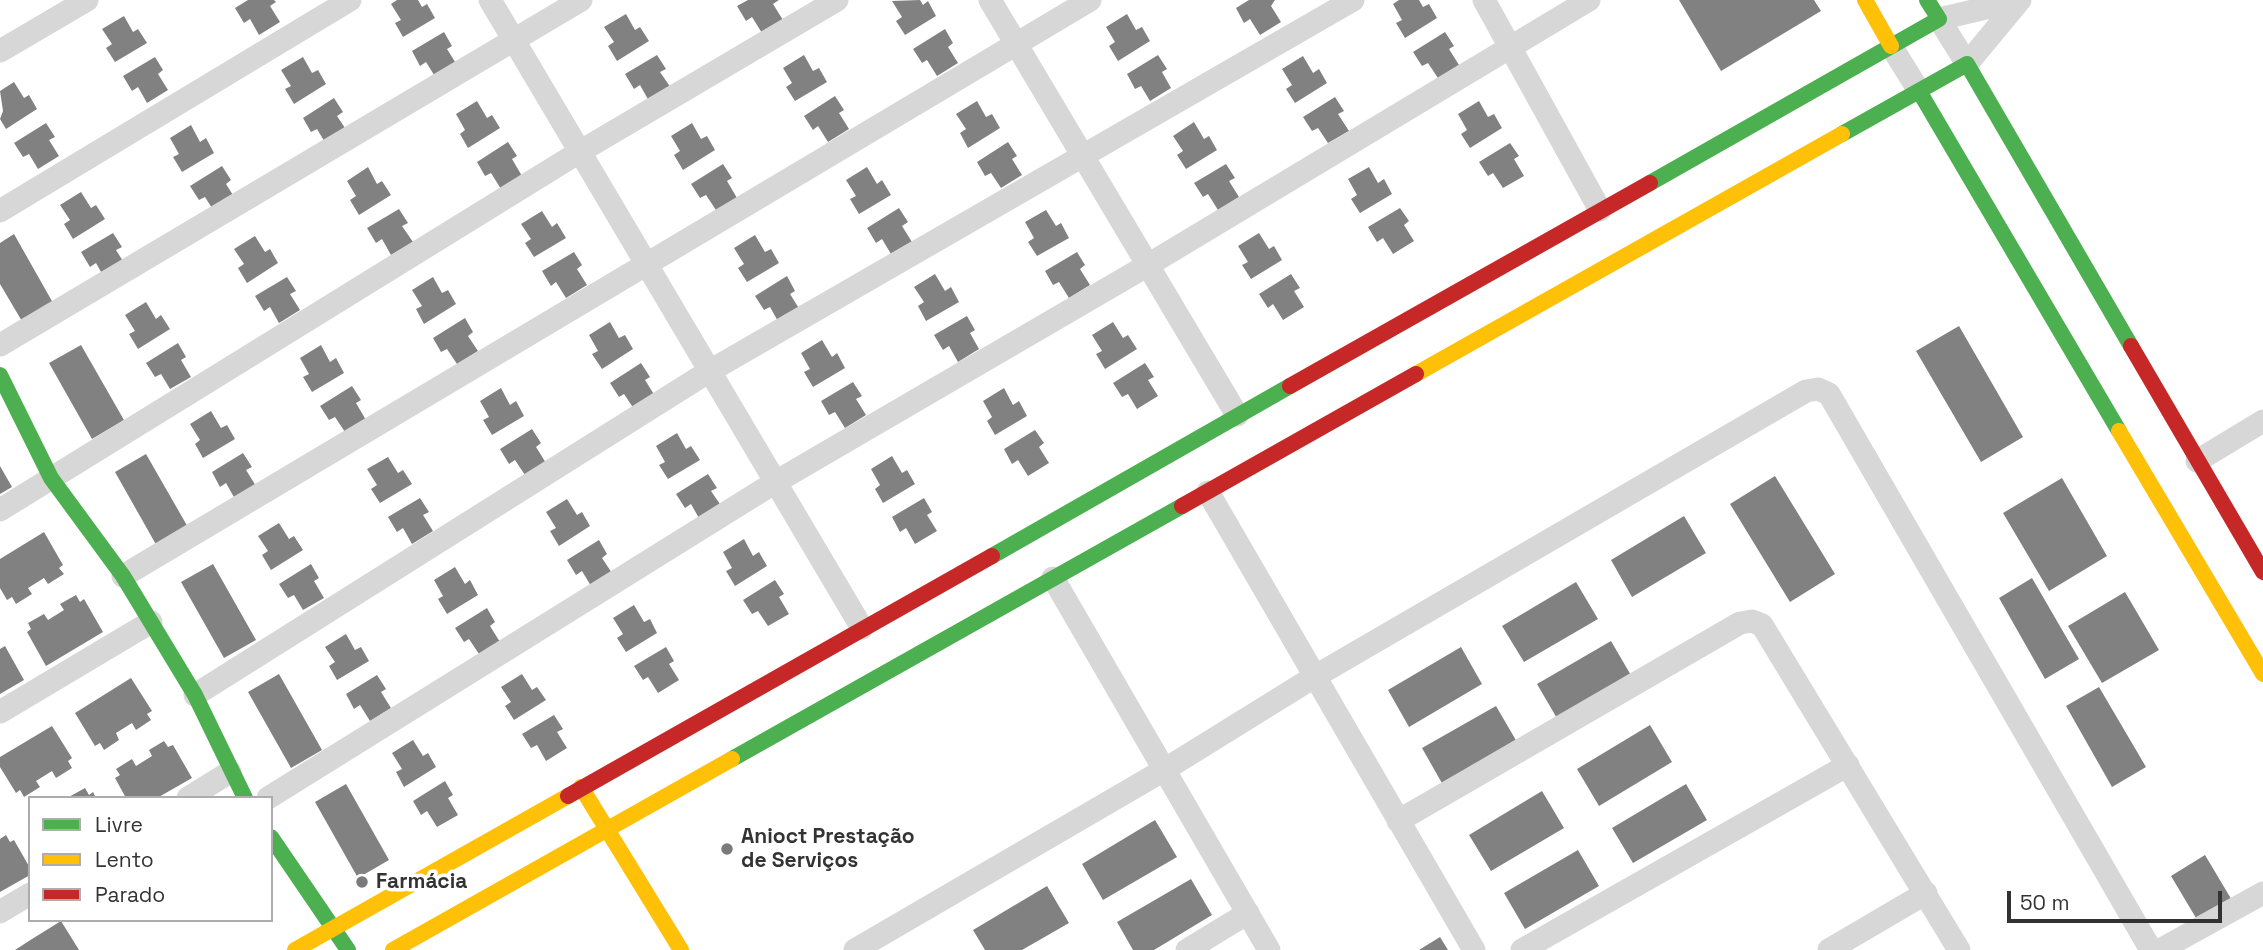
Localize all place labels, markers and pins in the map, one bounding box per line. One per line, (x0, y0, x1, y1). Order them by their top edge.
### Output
place label: Anioct Prestação de Serviços (741, 824, 915, 874)
marker: Anioct Prestação de Serviços (719, 841, 735, 857)
place label: Farmácia (376, 869, 467, 895)
marker: Farmácia (354, 874, 370, 890)

